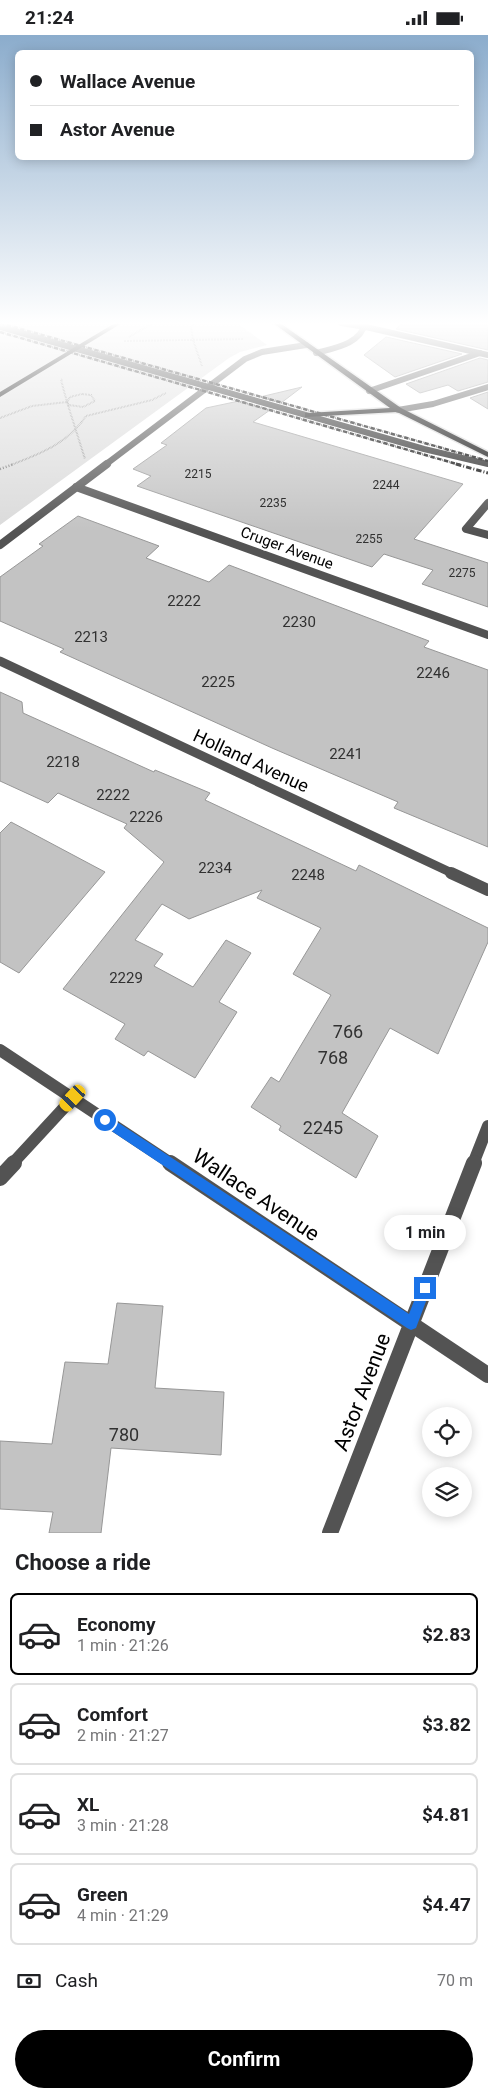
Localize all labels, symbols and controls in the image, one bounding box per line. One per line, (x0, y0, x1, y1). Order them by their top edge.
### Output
text: 21:24 (25, 6, 74, 29)
text: Wallace Avenue (60, 70, 195, 93)
text: Astor Avenue (60, 118, 175, 141)
house number: 2215 (185, 467, 212, 481)
house number: 2244 (373, 478, 400, 492)
house number: 2235 (260, 496, 287, 510)
street label: Cruger Avenue (238, 523, 336, 573)
house number: 2255 (356, 532, 383, 546)
house number: 2275 (449, 566, 476, 580)
house number: 2222 (167, 592, 201, 610)
house number: 2230 (282, 613, 316, 631)
house number: 2213 (74, 628, 108, 646)
house number: 2246 (416, 664, 450, 682)
house number: 2225 (201, 673, 235, 691)
street label: Holland Avenue (190, 725, 312, 796)
house number: 2241 (329, 745, 363, 763)
house number: 2218 (46, 753, 80, 771)
house number: 2222 (96, 786, 130, 804)
house number: 2226 (129, 808, 163, 826)
house number: 2234 (198, 859, 232, 877)
house number: 2248 (291, 866, 325, 884)
house number: 2229 (109, 969, 143, 987)
house number: 766 (333, 1021, 363, 1042)
house number: 768 (318, 1047, 348, 1068)
car (57, 1082, 88, 1114)
route start (94, 1109, 116, 1131)
house number: 2245 (303, 1117, 343, 1138)
street label: Wallace Avenue (188, 1144, 324, 1246)
callout: 1 min (384, 1215, 466, 1251)
text: 1 min (405, 1223, 445, 1242)
route end (414, 1277, 436, 1299)
street label: Astor Avenue (329, 1330, 395, 1454)
map controls (422, 1407, 472, 1517)
button: locate (422, 1407, 472, 1457)
house number: 780 (109, 1424, 139, 1445)
button: layers (422, 1467, 472, 1517)
text: Choose a ride (15, 1550, 151, 1575)
icon: car (17, 1612, 62, 1657)
text: Economy (77, 1613, 156, 1636)
text: $2.83 (422, 1623, 471, 1646)
text: 1 min · 21:26 (77, 1636, 169, 1655)
icon: car (17, 1702, 62, 1747)
text: Comfort (77, 1703, 148, 1726)
text: $3.82 (422, 1713, 471, 1736)
text: 2 min · 21:27 (77, 1726, 169, 1745)
icon: car (17, 1792, 62, 1837)
text: XL (77, 1793, 99, 1816)
text: $4.81 (422, 1803, 471, 1826)
text: 3 min · 21:28 (77, 1816, 169, 1835)
icon: car (17, 1882, 62, 1927)
text: Green (77, 1883, 128, 1906)
text: $4.47 (422, 1893, 471, 1916)
text: 4 min · 21:29 (77, 1906, 169, 1925)
icon: cash (15, 1967, 43, 1995)
text: Cash (55, 1969, 98, 1992)
text: 70 m (437, 1971, 473, 1990)
button: Confirm (15, 2030, 473, 2088)

